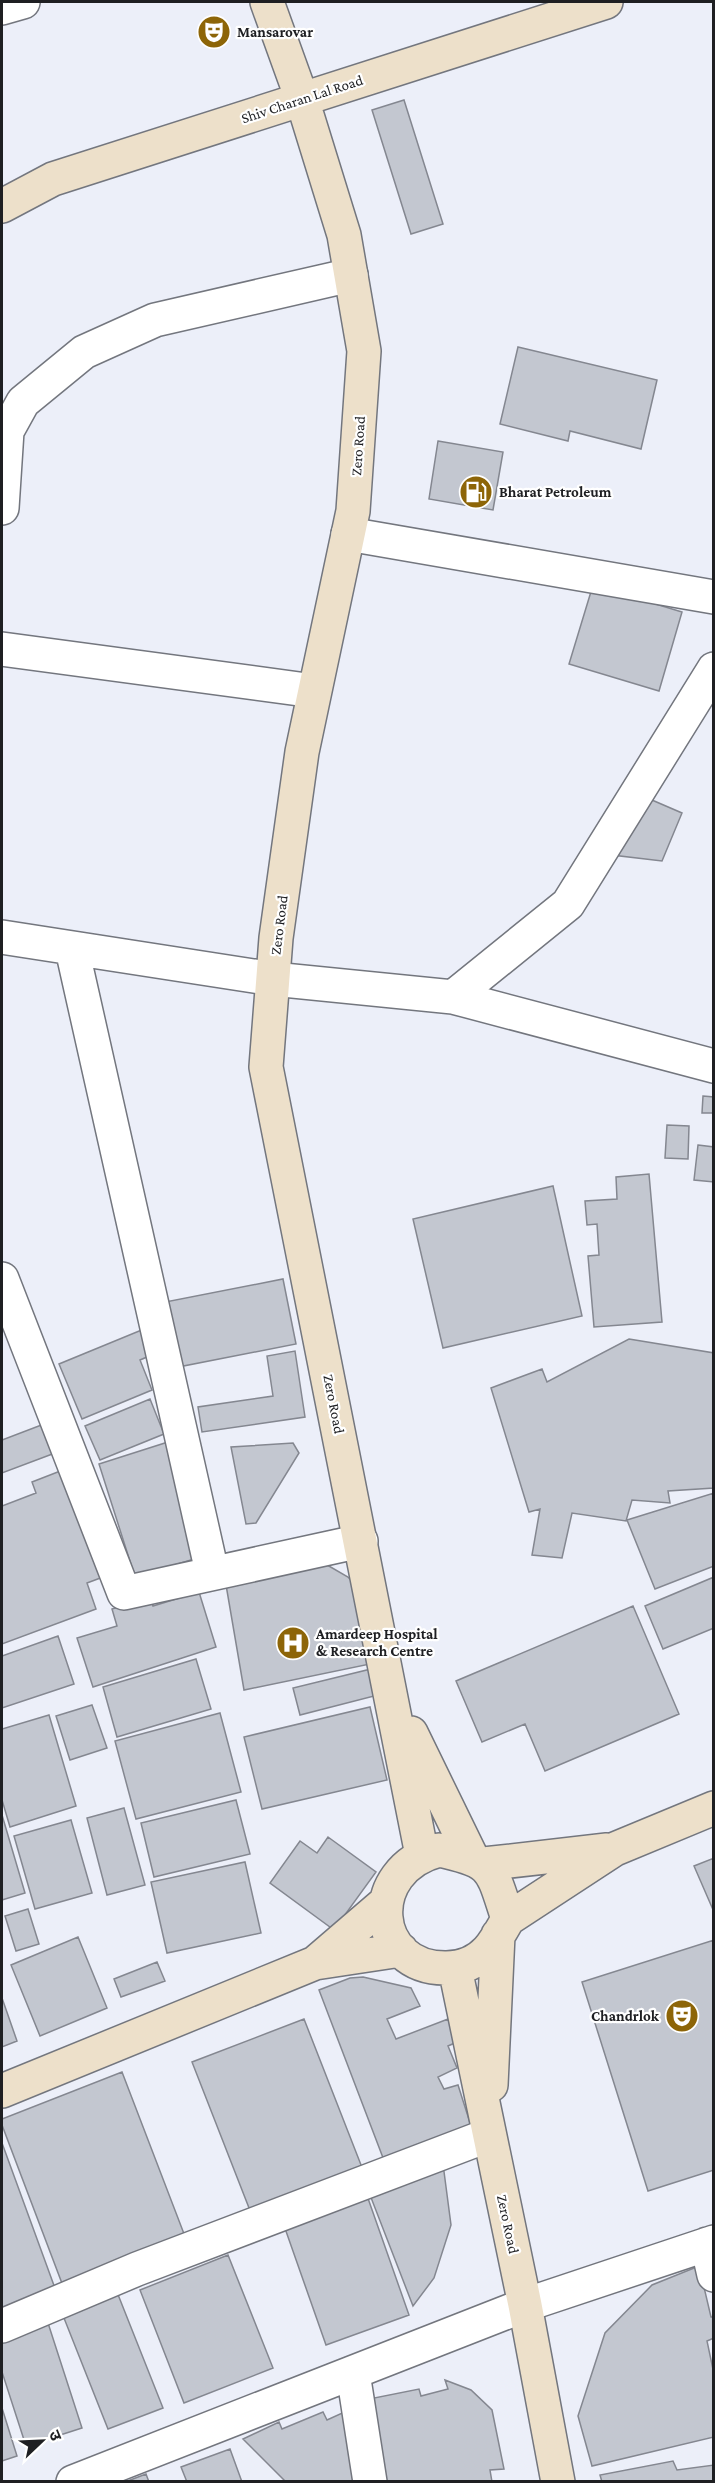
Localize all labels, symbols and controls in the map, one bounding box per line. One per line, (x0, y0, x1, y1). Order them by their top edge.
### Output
theatre icon: Mansarovar (196, 14, 232, 50)
place label: Mansarovar (237, 24, 313, 40)
street label: Shiv Charan Lal Road (239, 72, 365, 126)
street label: Zero Road (348, 415, 368, 477)
fuel station icon: Bharat Petroleum (458, 474, 494, 510)
place label: Bharat Petroleum (499, 484, 612, 500)
street label: Zero Road (267, 894, 291, 956)
street label: Zero Road (320, 1373, 348, 1435)
hospital icon: Amardeep Hospital & Research Centre (275, 1625, 311, 1661)
place label: Amardeep Hospital & Research Centre (315, 1626, 438, 1659)
theatre icon: Chandrlok (664, 1998, 700, 2034)
place label: Chandrlok (591, 2008, 660, 2024)
street label: Zero Road (494, 2193, 522, 2255)
north arrow (12, 2411, 72, 2471)
text: उ (46, 2428, 65, 2444)

